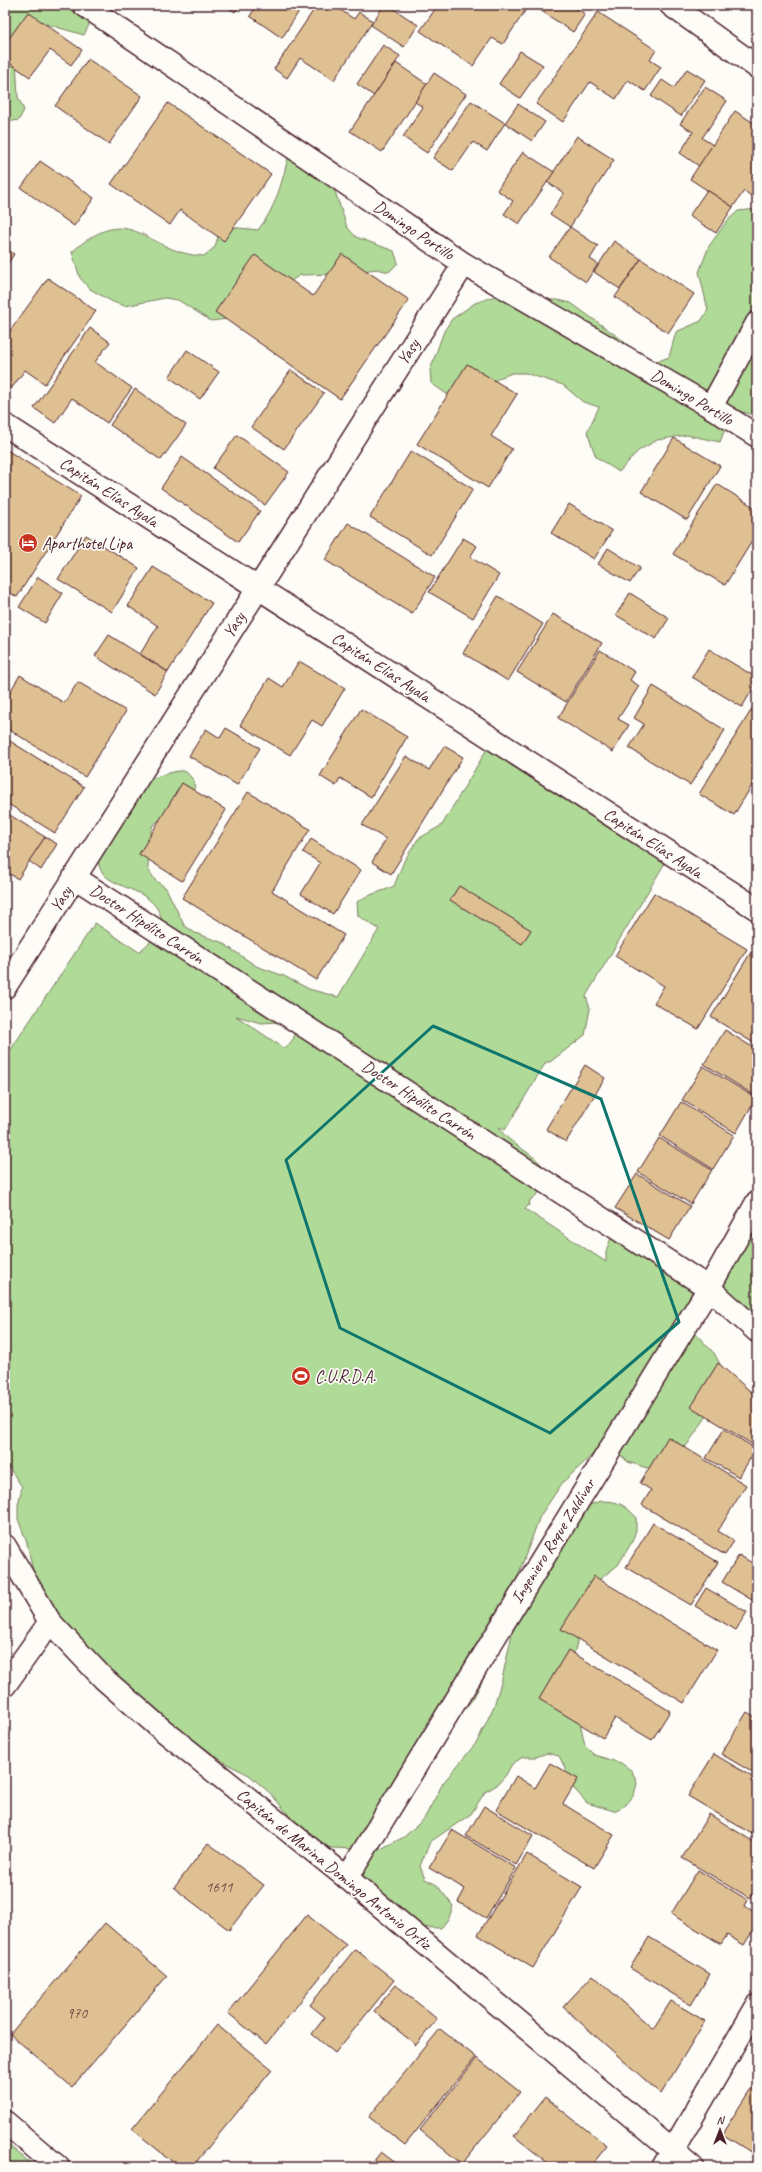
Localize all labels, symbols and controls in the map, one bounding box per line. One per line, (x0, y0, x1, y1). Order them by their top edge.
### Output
street label: Domingo Portillo (370, 195, 459, 265)
street label: Yasy (392, 334, 425, 369)
street label: Domingo Portillo (647, 364, 738, 430)
street label: Capitán Elías Ayala (56, 452, 164, 533)
hotel icon: Aparthotel Lipa (17, 532, 39, 554)
place label: Aparthotel Lipa (42, 533, 133, 554)
street label: Yasy (218, 607, 251, 642)
street label: Capitán Elías Ayala (328, 627, 436, 708)
street label: Capitán Elías Ayala (600, 803, 708, 884)
street label: Doctor Hipólito Carrón (86, 879, 209, 969)
street label: Yasy (45, 881, 78, 916)
street label: Doctor Hipólito Carrón (358, 1055, 481, 1145)
sports icon: C.U.R.D.A. (290, 1365, 312, 1387)
place label: C.U.R.D.A. (315, 1366, 376, 1387)
street label: Ingeniero Roque Zaldívar (506, 1473, 601, 1607)
street label: Capitán de Marina Domingo Antonio Ortiz (232, 1784, 437, 1955)
house number: 1611 (205, 1878, 234, 1897)
house number: 970 (67, 2004, 88, 2023)
north arrow (700, 2110, 740, 2150)
text: N (717, 2113, 726, 2127)

